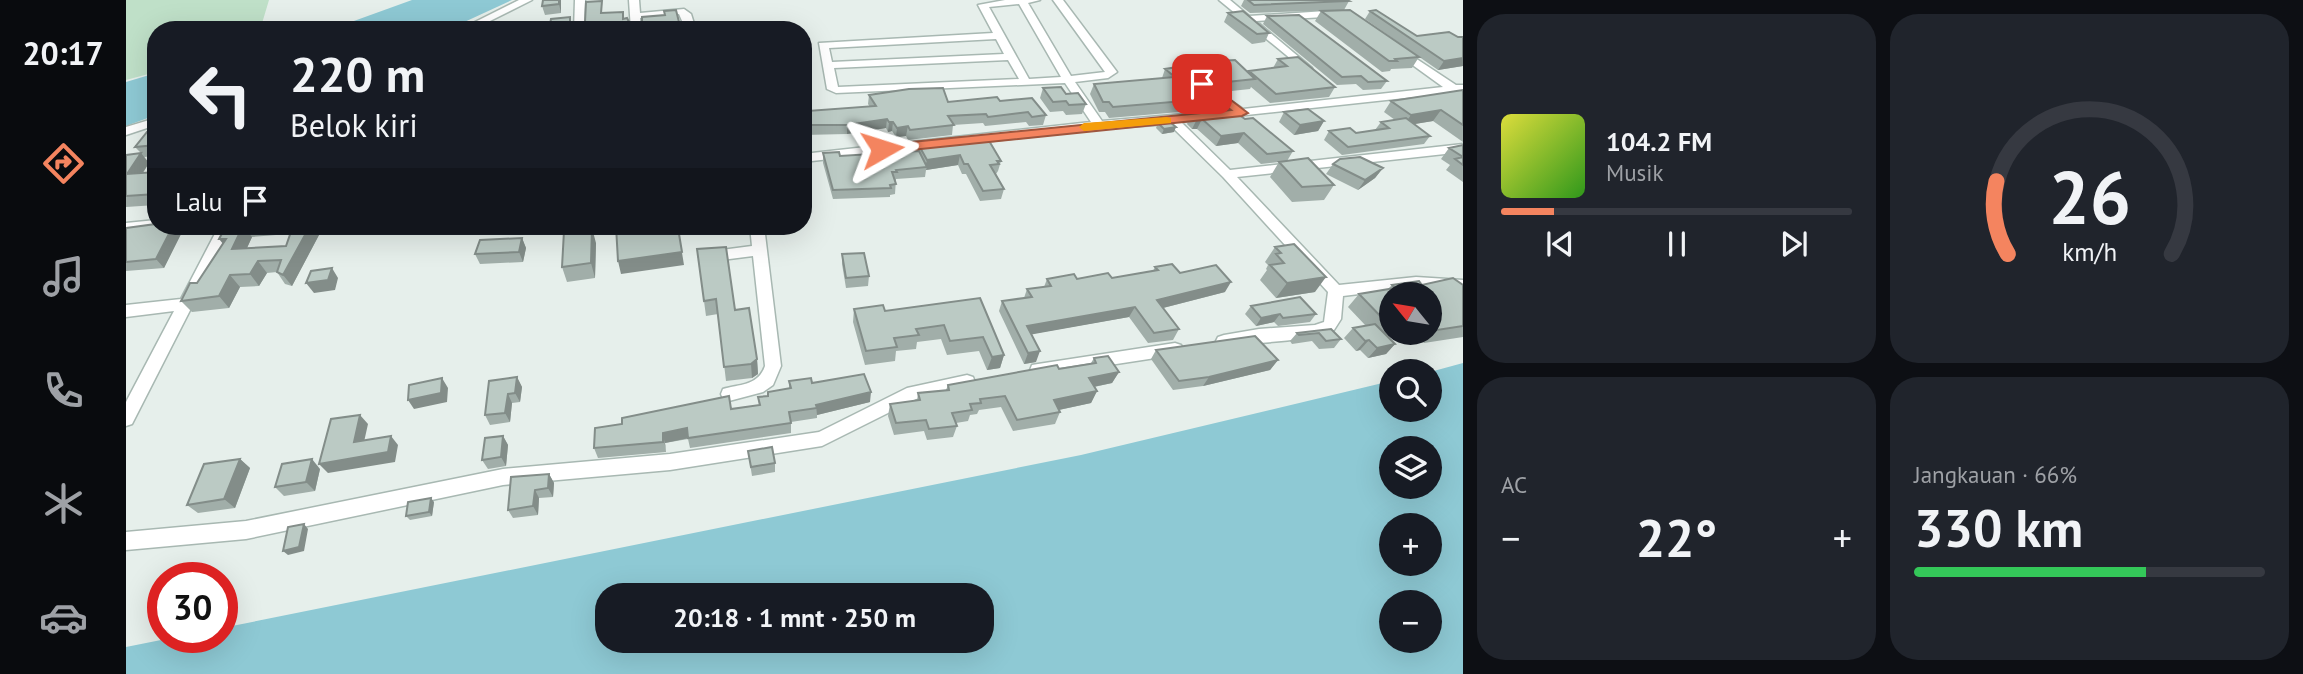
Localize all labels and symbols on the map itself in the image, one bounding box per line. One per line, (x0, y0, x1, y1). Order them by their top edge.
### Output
pin (1172, 54, 1232, 114)
position arrow (845, 112, 919, 186)
north arrow (1379, 282, 1442, 345)
speed limit sign: 30 (147, 562, 238, 653)

